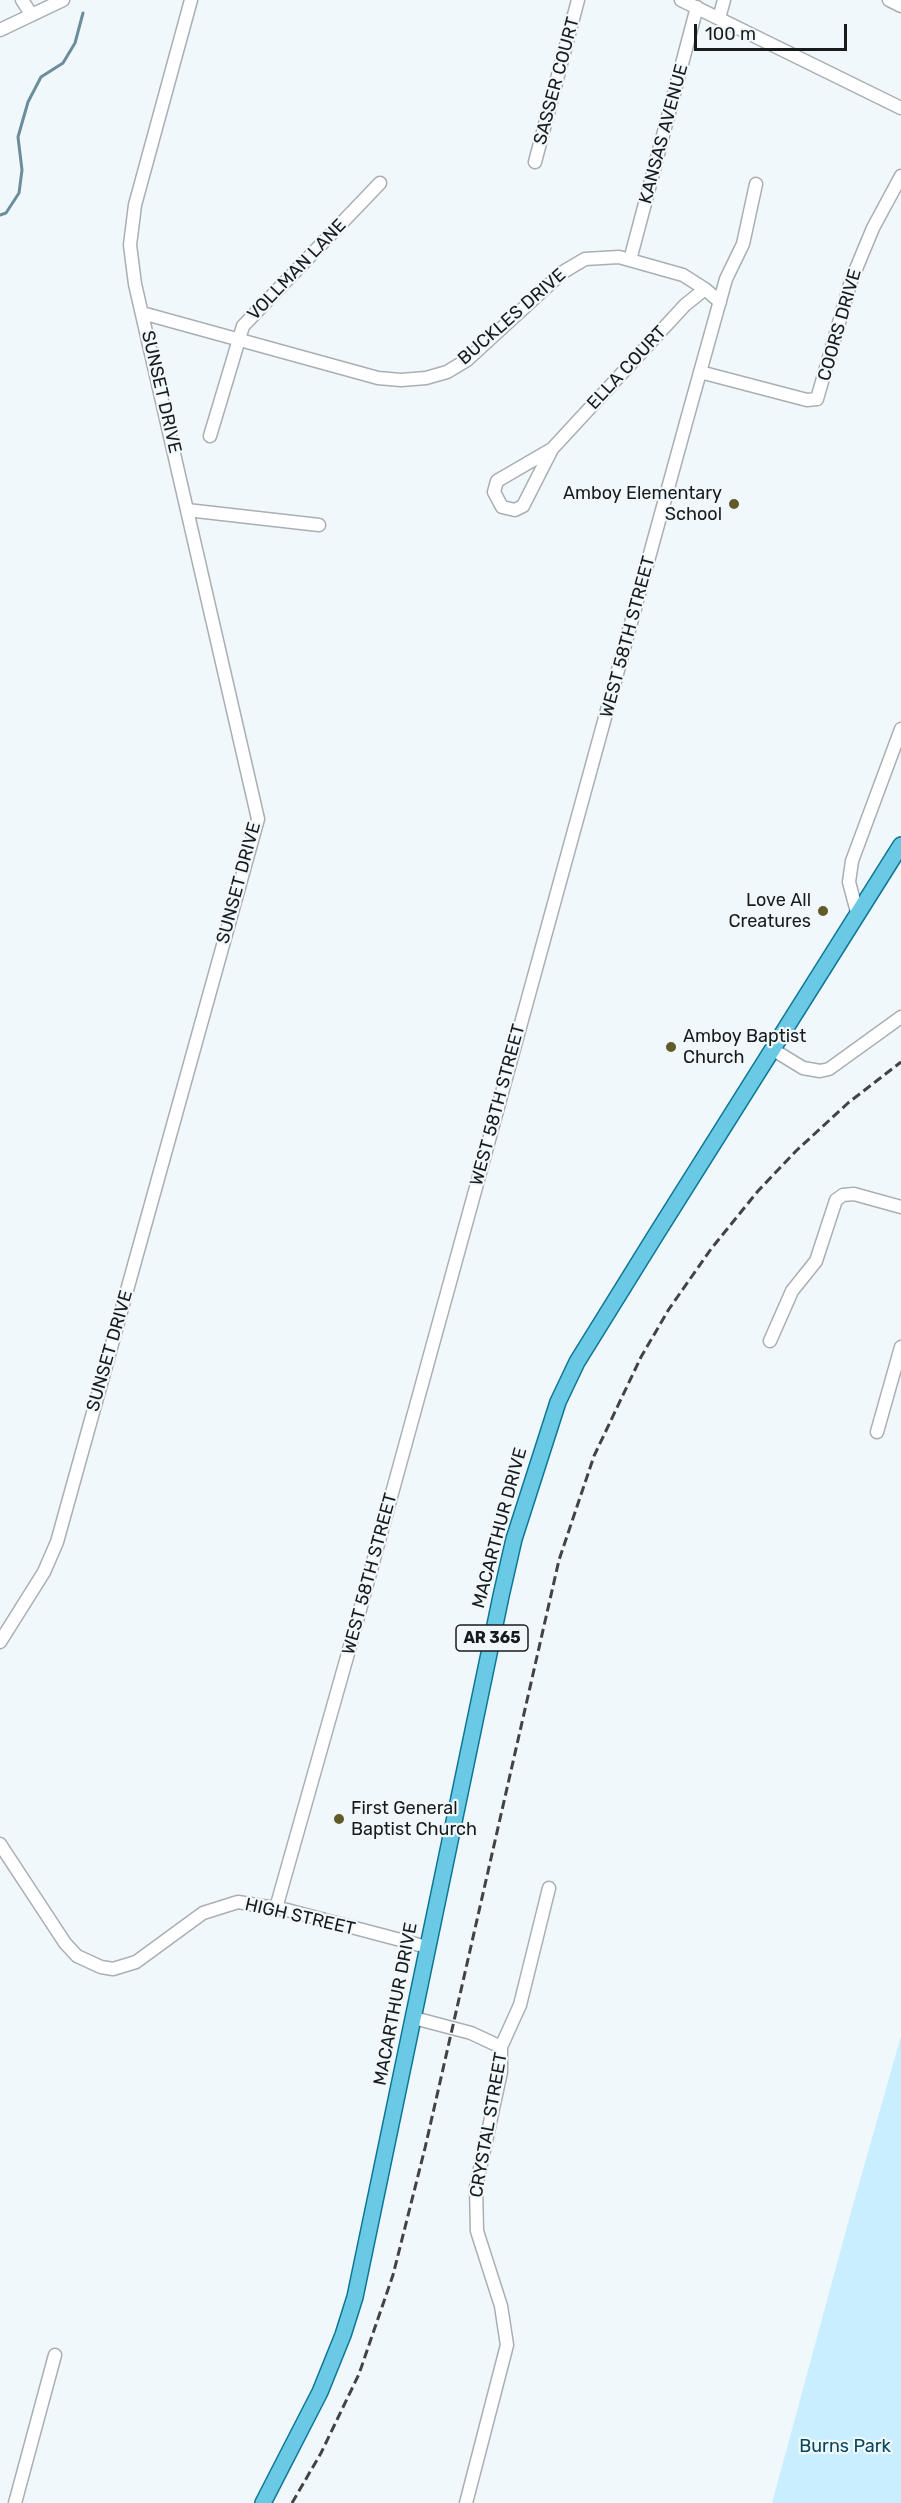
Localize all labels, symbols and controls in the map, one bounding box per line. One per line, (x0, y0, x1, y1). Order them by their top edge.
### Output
scale bar (697, 12, 850, 50)
street label: SASSER COURT (530, 15, 584, 147)
text: 100 m (705, 23, 756, 45)
street label: KANSAS AVENUE (635, 62, 693, 206)
street label: VOLLMAN LANE (243, 215, 351, 325)
street label: BUCKLES DRIVE (454, 264, 570, 370)
street label: COORS DRIVE (814, 266, 866, 384)
street label: ELLA COURT (583, 322, 671, 414)
street label: SUNSET DRIVE (136, 329, 186, 455)
place label: Amboy Elementary School (563, 483, 722, 526)
marker: Amboy Elementary School (727, 497, 741, 511)
street label: WEST 58TH STREET (596, 554, 660, 720)
street label: SUNSET DRIVE (212, 820, 266, 946)
place label: Love All Creatures (729, 890, 811, 932)
marker: Love All Creatures (816, 904, 830, 918)
street label: WEST 58TH STREET (466, 1022, 530, 1188)
place label: Amboy Baptist Church (683, 1026, 806, 1068)
marker: Amboy Baptist Church (664, 1040, 678, 1054)
street label: SUNSET DRIVE (82, 1288, 138, 1414)
street label: MACARTHUR DRIVE (468, 1445, 532, 1611)
street label: WEST 58TH STREET (338, 1491, 402, 1657)
road number: AR 365 (456, 1625, 528, 1651)
place label: First General Baptist Church (351, 1798, 477, 1840)
marker: First General Baptist Church (332, 1812, 346, 1826)
street label: HIGH STREET (243, 1894, 357, 1940)
street label: MACARTHUR DRIVE (370, 1921, 422, 2087)
street label: CRYSTAL STREET (466, 2051, 512, 2199)
park label: Burns Park (799, 2436, 891, 2458)

